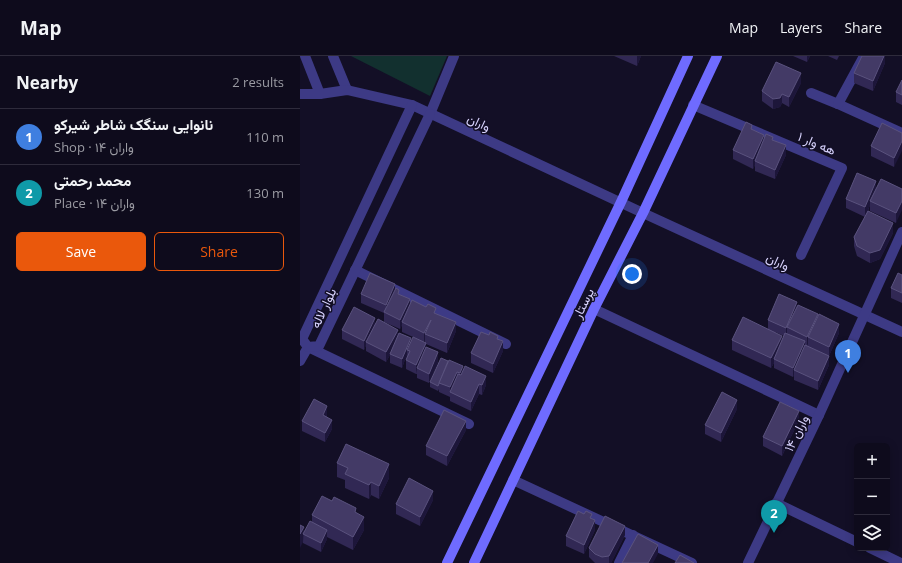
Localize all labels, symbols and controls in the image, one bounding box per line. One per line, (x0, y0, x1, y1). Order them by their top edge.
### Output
text: Map (20, 15, 61, 41)
text: Map (729, 18, 758, 37)
text: Layers (780, 18, 822, 37)
text: Share (844, 18, 882, 37)
text: Nearby (16, 71, 78, 94)
text: 2 results (232, 73, 284, 91)
street label: واران (464, 109, 494, 135)
text: نانوایی سنگک شاطر شیرکو (54, 114, 213, 134)
street label: هه وار ۱ (795, 127, 839, 159)
text: 1 (25, 128, 33, 146)
text: 110 m (246, 128, 284, 146)
text: Shop · واران ۱۴ (54, 138, 134, 156)
text: محمد رحمتی (54, 170, 131, 190)
text: 2 (25, 184, 33, 202)
text: 130 m (246, 184, 284, 202)
text: Place · واران ۱۴ (54, 194, 135, 212)
button: Save (16, 232, 146, 271)
button: Share (154, 232, 284, 271)
street label: واران (763, 248, 793, 274)
your location (622, 264, 642, 284)
street label: بلوار لاله (306, 285, 340, 331)
street label: پرستار (568, 285, 599, 322)
pin: 1 (835, 340, 861, 373)
street label: واران ۱۴ (779, 411, 813, 454)
map controls (854, 443, 890, 551)
button: + (854, 443, 890, 479)
button: − (854, 479, 890, 515)
pin: 2 (761, 500, 787, 533)
button: layers (854, 515, 890, 551)

